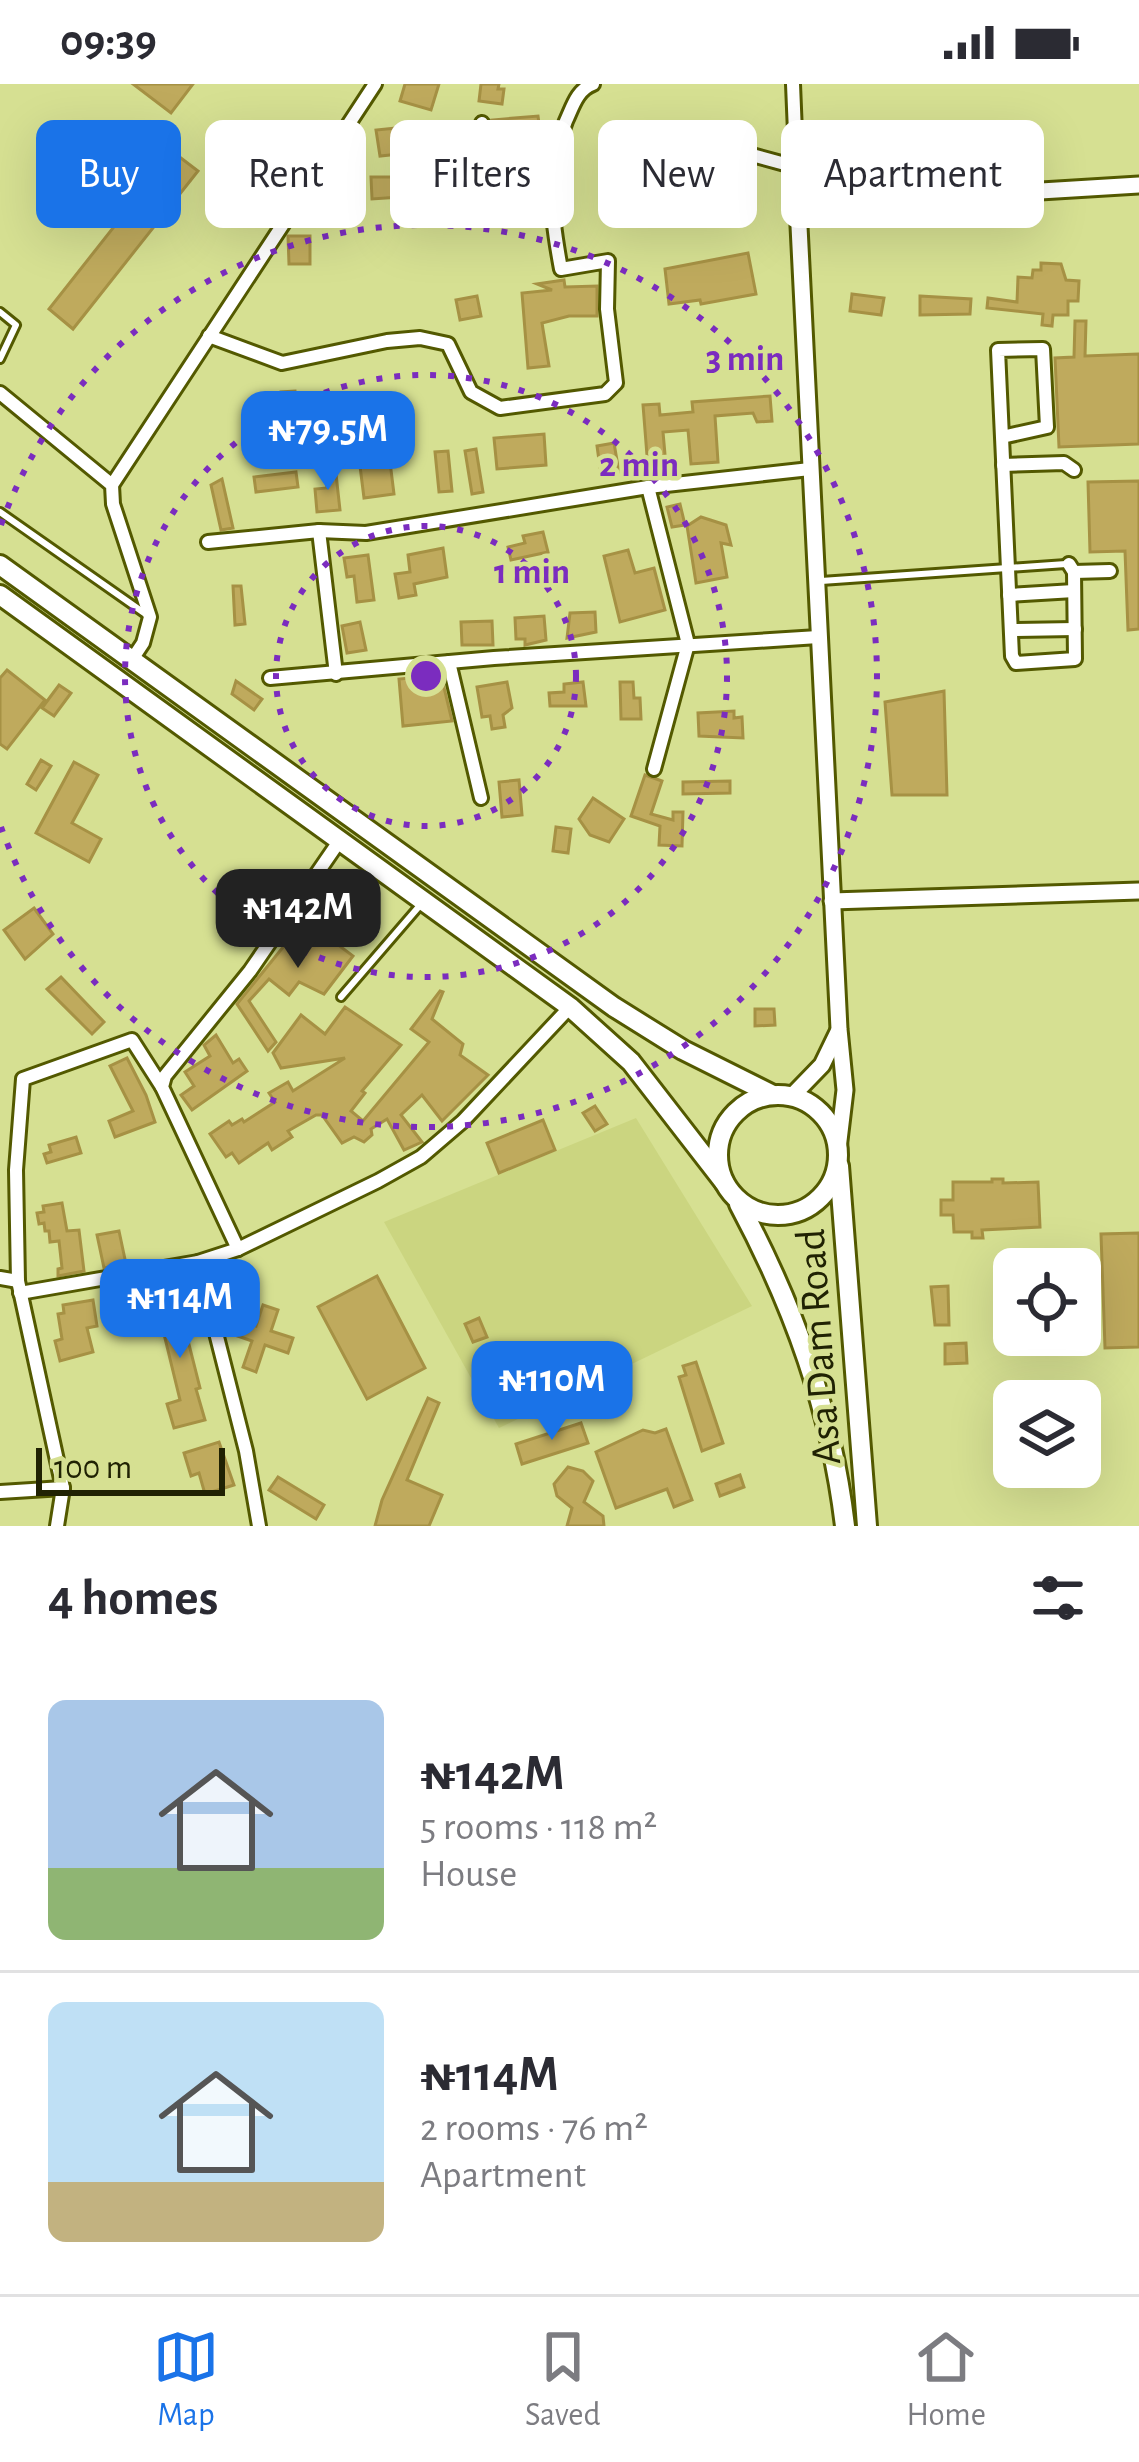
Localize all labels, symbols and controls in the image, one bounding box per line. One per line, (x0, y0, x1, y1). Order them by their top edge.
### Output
text: 09:39 (60, 19, 157, 64)
chip: Buy (36, 120, 181, 228)
chip: Rent (205, 120, 366, 228)
chip: Filters (390, 120, 574, 228)
chip: New (598, 120, 757, 228)
chip: Apartment (781, 120, 1044, 228)
text: 3 min (706, 341, 784, 377)
pin: ₦79.5M (230, 391, 426, 493)
text: ₦79.5M (268, 410, 388, 449)
text: 2 min (599, 447, 679, 483)
text: 1 min (494, 554, 570, 590)
centre of rings (405, 655, 447, 697)
pin: ₦142M (214, 869, 382, 971)
text: ₦142M (243, 888, 353, 927)
street label: Asa Dam Road (790, 1228, 848, 1466)
map controls (993, 1248, 1101, 1488)
button: locate (993, 1248, 1101, 1356)
pin: ₦114M (96, 1259, 264, 1361)
text: ₦114M (127, 1278, 233, 1317)
pin: ₦110M (468, 1341, 636, 1443)
text: ₦110M (499, 1360, 605, 1399)
button: layers (993, 1380, 1101, 1488)
scale bar (36, 1442, 225, 1495)
text: 100 m (54, 1452, 132, 1485)
icon: filters (1025, 1565, 1091, 1631)
text: 4 homes (48, 1573, 218, 1624)
icon: home (144, 1748, 288, 1892)
text: ₦142M (420, 1748, 565, 1799)
text: 5 rooms · 118 m² (420, 1808, 657, 1847)
text: House (420, 1855, 517, 1894)
text: ₦114M (420, 2049, 559, 2100)
icon: home (144, 2050, 288, 2194)
text: 2 rooms · 76 m² (420, 2109, 648, 2148)
text: Apartment (420, 2156, 586, 2195)
tab: Map (153, 2324, 219, 2436)
tab: Saved (525, 2324, 601, 2436)
tab: Home (907, 2324, 986, 2436)

